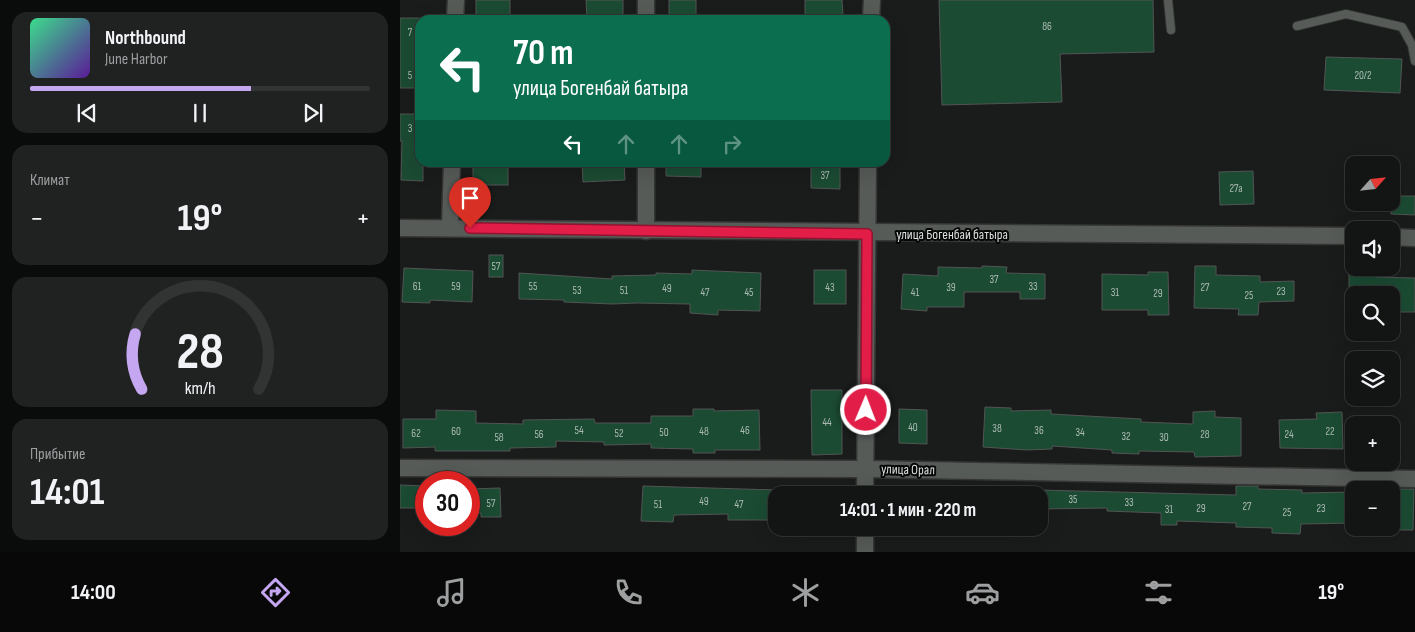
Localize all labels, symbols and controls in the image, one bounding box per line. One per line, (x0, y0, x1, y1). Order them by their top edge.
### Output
house number: 86 (1042, 20, 1052, 33)
house number: 7 (408, 26, 413, 39)
text: Northbound (105, 27, 186, 50)
text: 70 m (513, 32, 573, 75)
icon: left (430, 35, 495, 100)
text: June Harbor (105, 50, 168, 69)
house number: 5 (408, 69, 412, 82)
house number: 20/2 (1354, 69, 1372, 82)
text: улица Богенбай батыра (513, 75, 688, 102)
icon: previous (73, 99, 101, 127)
icon: pause (186, 99, 214, 127)
icon: next (299, 99, 327, 127)
house number: 3 (408, 122, 413, 135)
icon: left (559, 130, 587, 158)
icon: ahead (612, 130, 640, 158)
icon: ahead (665, 130, 693, 158)
icon: right (718, 130, 746, 158)
north arrow (1345, 156, 1400, 211)
map controls (1345, 156, 1400, 536)
house number: 37 (820, 169, 830, 182)
text: Климат (30, 171, 70, 190)
pin (449, 177, 491, 228)
house number: 27а (1229, 182, 1243, 195)
icon: arrive (456, 184, 484, 212)
text: 19° (178, 196, 222, 241)
text: − (30, 202, 44, 235)
text: + (356, 202, 370, 235)
button: sound (1345, 221, 1400, 276)
street label: улица Богенбай батыра (896, 226, 1008, 243)
house number: 57 (492, 260, 501, 273)
house number: 37 (989, 273, 999, 286)
house number: 61 (413, 280, 421, 293)
house number: 59 (451, 280, 461, 293)
house number: 55 (529, 280, 537, 293)
house number: 33 (1028, 280, 1038, 293)
house number: 43 (825, 281, 835, 294)
house number: 39 (946, 281, 956, 294)
house number: 27 (1201, 281, 1210, 294)
house number: 49 (662, 282, 672, 295)
house number: 53 (572, 284, 582, 297)
house number: 51 (620, 284, 628, 297)
house number: 23 (1276, 285, 1286, 298)
house number: 47 (701, 286, 710, 299)
house number: 45 (744, 286, 754, 299)
house number: 41 (911, 286, 919, 299)
house number: 31 (1111, 286, 1119, 299)
button: search (1345, 286, 1400, 341)
house number: 29 (1153, 287, 1163, 300)
house number: 25 (1245, 289, 1253, 302)
text: 28 (176, 321, 224, 384)
button: layers (1345, 351, 1400, 406)
text: km/h (185, 378, 215, 399)
position arrow (839, 383, 891, 435)
house number: 44 (822, 416, 832, 429)
button: + (1345, 416, 1400, 471)
house number: 40 (908, 421, 918, 434)
house number: 38 (992, 422, 1002, 435)
house number: 54 (574, 424, 584, 437)
house number: 46 (740, 424, 750, 437)
house number: 36 (1034, 424, 1044, 437)
house number: 60 (451, 425, 461, 438)
house number: 48 (699, 425, 709, 438)
house number: 22 (1325, 425, 1335, 438)
house number: 50 (659, 426, 669, 439)
house number: 34 (1075, 426, 1085, 439)
house number: 62 (411, 427, 421, 440)
house number: 52 (615, 427, 624, 440)
house number: 56 (534, 428, 544, 441)
house number: 28 (1200, 428, 1210, 441)
house number: 24 (1284, 428, 1294, 441)
house number: 32 (1121, 430, 1131, 443)
house number: 58 (494, 431, 504, 444)
house number: 30 (1159, 431, 1169, 444)
text: Прибытие (30, 445, 85, 464)
street label: улица Орал (881, 461, 935, 478)
text: 14:01 (30, 470, 104, 515)
speed limit sign: 30 (415, 471, 480, 536)
button: − (1345, 481, 1400, 536)
house number: 35 (1068, 493, 1078, 506)
house number: 49 (699, 495, 709, 508)
house number: 33 (1124, 496, 1134, 509)
house number: 57 (487, 497, 496, 510)
house number: 51 (654, 498, 662, 511)
house number: 47 (735, 498, 744, 511)
text: 14:01 · 1 мин · 220 m (840, 499, 976, 522)
house number: 27 (1243, 500, 1252, 513)
house number: 29 (1196, 502, 1206, 515)
house number: 23 (1316, 502, 1326, 515)
house number: 31 (1165, 503, 1173, 516)
house number: 25 (1283, 506, 1291, 519)
icon: directions (258, 575, 293, 610)
icon: music (434, 575, 469, 610)
icon: phone (611, 575, 646, 610)
icon: climate (788, 575, 823, 610)
icon: car (965, 575, 1000, 610)
icon: filters (1141, 575, 1176, 610)
text: 14:00 (71, 579, 116, 606)
text: 19° (1318, 579, 1344, 606)

